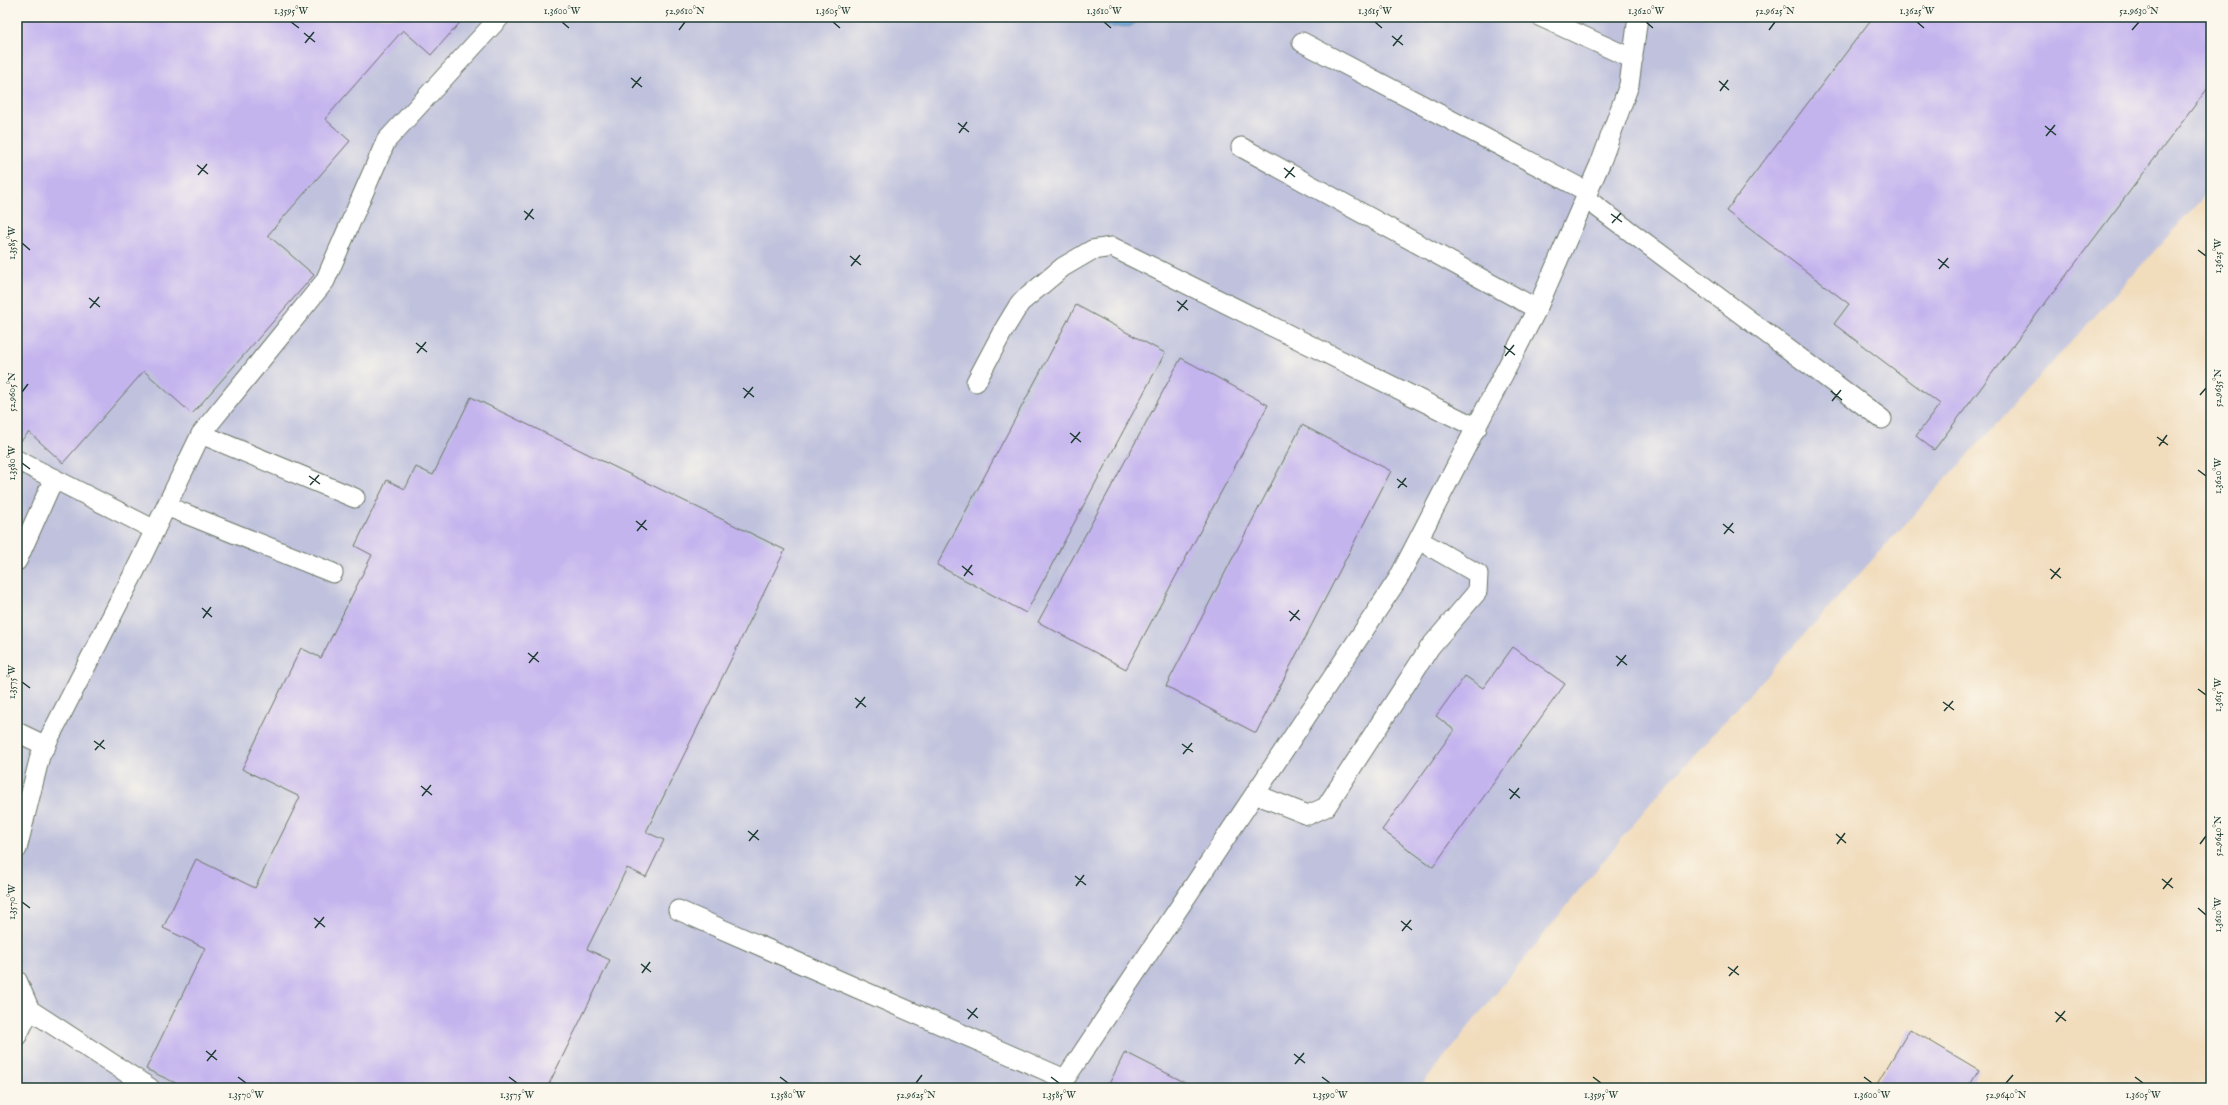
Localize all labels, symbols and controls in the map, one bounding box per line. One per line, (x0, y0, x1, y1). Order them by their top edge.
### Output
text: 1.3595°W (274, 5, 308, 18)
text: 1.3600°W (544, 5, 581, 18)
text: 52.9610°N (665, 5, 705, 18)
text: 1.3605°W (815, 5, 851, 18)
text: 1.3610°W (1086, 5, 1122, 18)
text: 1.3615°W (1358, 5, 1392, 18)
text: 1.3620°W (1628, 5, 1665, 18)
text: 52.9625°N (1755, 5, 1795, 18)
text: 1.3625°W (1900, 5, 1935, 18)
text: 52.9630°N (2119, 5, 2159, 18)
text: 1.3585°W (6, 226, 19, 260)
text: 1.3625°W (2212, 238, 2225, 273)
text: 52.9635°N (2212, 369, 2225, 407)
text: 52.9605°N (6, 372, 19, 412)
text: 1.3580°W (6, 445, 19, 480)
text: 1.3620°W (2212, 457, 2225, 494)
text: 1.3575°W (6, 664, 19, 699)
text: 1.3615°W (2212, 678, 2225, 712)
text: 52.9640°N (2212, 815, 2225, 856)
text: 1.3570°W (6, 884, 19, 920)
text: 1.3610°W (2212, 897, 2225, 933)
text: 1.3570°W (228, 1089, 264, 1102)
text: 1.3575°W (500, 1089, 535, 1102)
text: 1.3580°W (771, 1089, 806, 1102)
text: 52.9625°N (896, 1089, 936, 1102)
text: 1.3585°W (1042, 1089, 1076, 1102)
text: 1.3590°W (1312, 1089, 1348, 1102)
text: 1.3595°W (1584, 1089, 1618, 1102)
text: 1.3600°W (1854, 1089, 1891, 1102)
text: 52.9640°N (1986, 1089, 2027, 1102)
text: 1.3605°W (2125, 1089, 2161, 1102)

